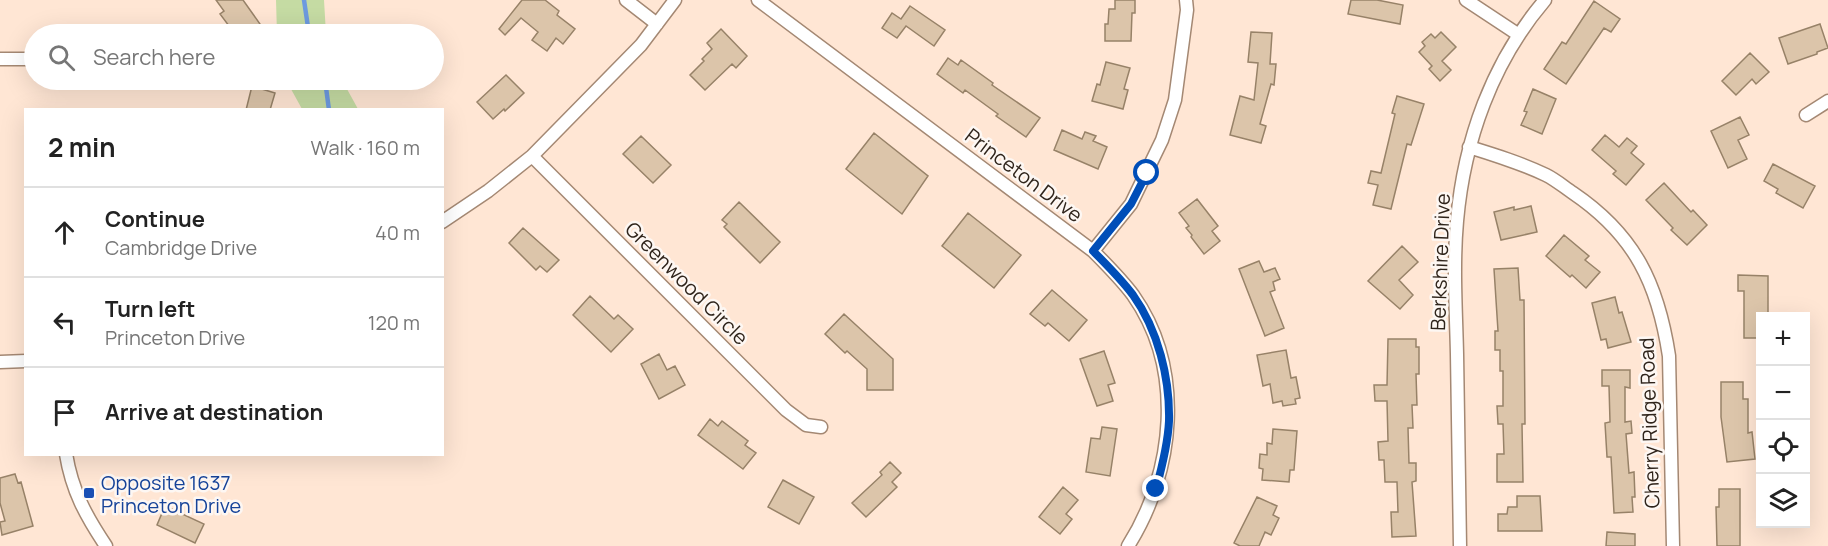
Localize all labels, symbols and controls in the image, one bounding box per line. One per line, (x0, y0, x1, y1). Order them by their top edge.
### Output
search box (24, 24, 444, 90)
icon: search (45, 41, 78, 74)
text: Search here (93, 42, 215, 72)
street label: Princeton Drive (960, 122, 1088, 228)
text: 2 min (48, 129, 116, 165)
text: Walk · 160 m (311, 134, 420, 161)
route start (1133, 159, 1159, 185)
street label: Berkshire Drive (1424, 193, 1456, 331)
text: Continue (105, 204, 205, 234)
icon: ahead (48, 216, 81, 249)
street label: Greenwood Circle (620, 216, 754, 350)
text: 40 m (375, 219, 420, 246)
text: Cambridge Drive (105, 234, 257, 261)
text: Turn left (105, 294, 195, 324)
icon: left (48, 306, 81, 339)
text: 120 m (368, 309, 420, 336)
map controls (1756, 312, 1810, 528)
button: + (1756, 312, 1810, 366)
text: Princeton Drive (105, 324, 245, 351)
street label: Cherry Ridge Road (1633, 337, 1665, 509)
button: − (1756, 366, 1810, 420)
icon: arrive (48, 396, 81, 429)
text: Arrive at destination (105, 397, 323, 427)
button: locate (1756, 420, 1810, 474)
place label: Opposite 1637 Princeton Drive (101, 469, 241, 519)
button: layers (1756, 474, 1810, 528)
route end (1142, 475, 1168, 501)
marker: Opposite 1637 Princeton Drive (82, 486, 96, 500)

